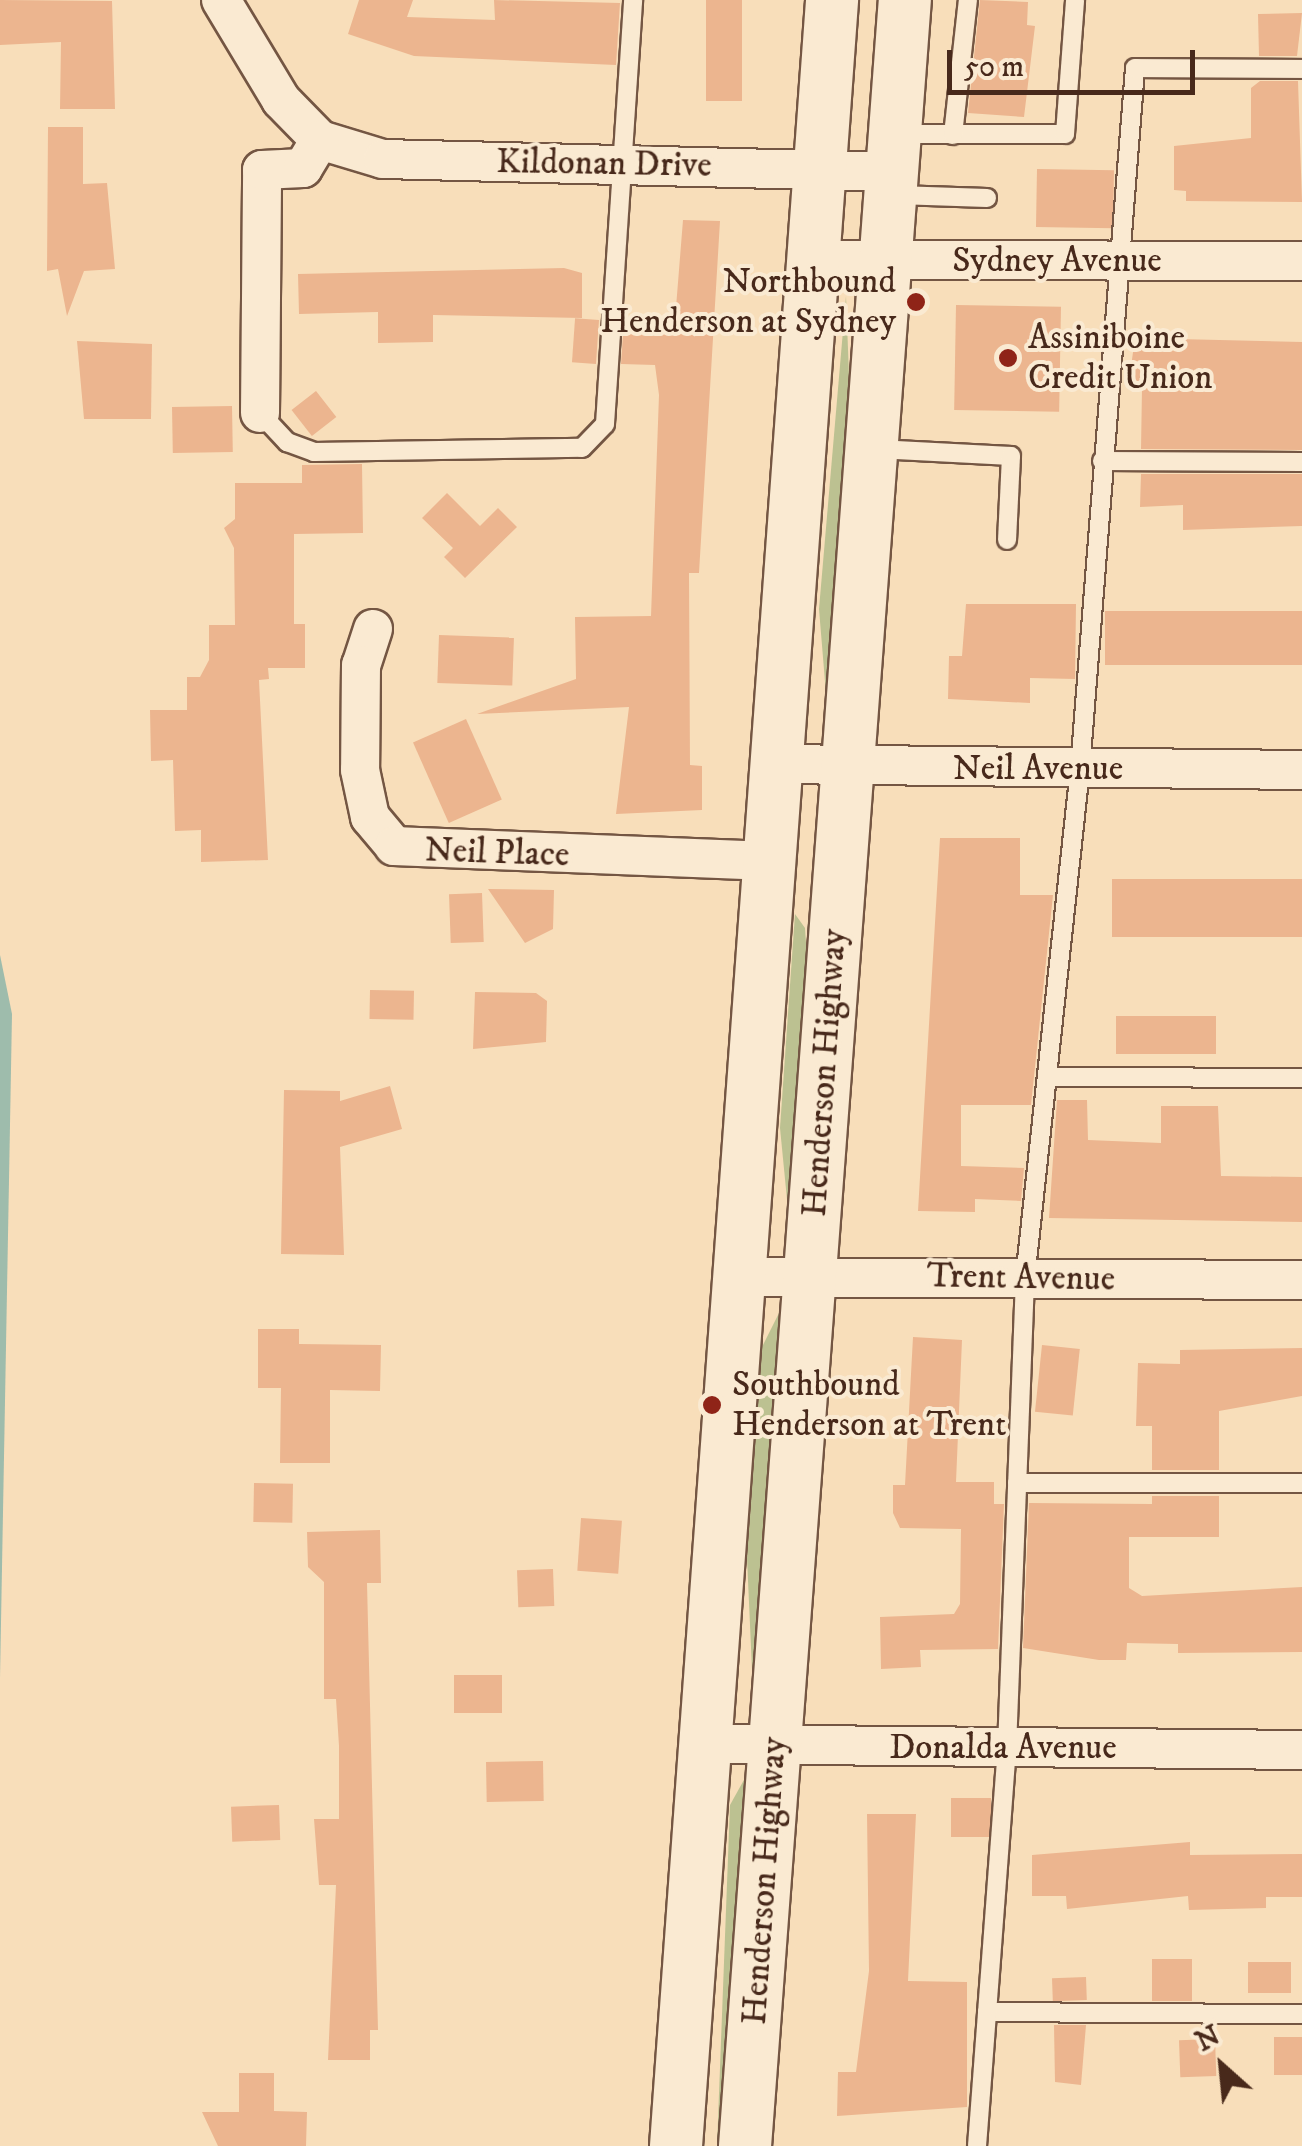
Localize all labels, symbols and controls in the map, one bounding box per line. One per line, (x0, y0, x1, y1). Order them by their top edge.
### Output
scale bar (952, 30, 1200, 92)
text: 50 m (964, 49, 1024, 86)
street label: Kildonan Drive (496, 141, 712, 187)
street label: Sydney Avenue (952, 240, 1162, 282)
place label: Northbound Henderson at Sydney (600, 261, 896, 343)
marker: Northbound Henderson at Sydney (905, 291, 927, 313)
place label: Assiniboine Credit Union (1028, 317, 1213, 399)
marker: Assiniboine Credit Union (997, 347, 1019, 369)
street label: Neil Avenue (953, 748, 1123, 790)
street label: Neil Place (424, 829, 570, 877)
street label: Henderson Highway (794, 928, 856, 1218)
street label: Trent Avenue (927, 1255, 1115, 1301)
place label: Southbound Henderson at Trent (732, 1364, 1006, 1446)
marker: Southbound Henderson at Trent (701, 1394, 723, 1416)
street label: Donalda Avenue (889, 1727, 1117, 1769)
street label: Henderson Highway (734, 1736, 796, 2026)
north arrow (1172, 2016, 1272, 2116)
text: N (1190, 2018, 1226, 2060)

